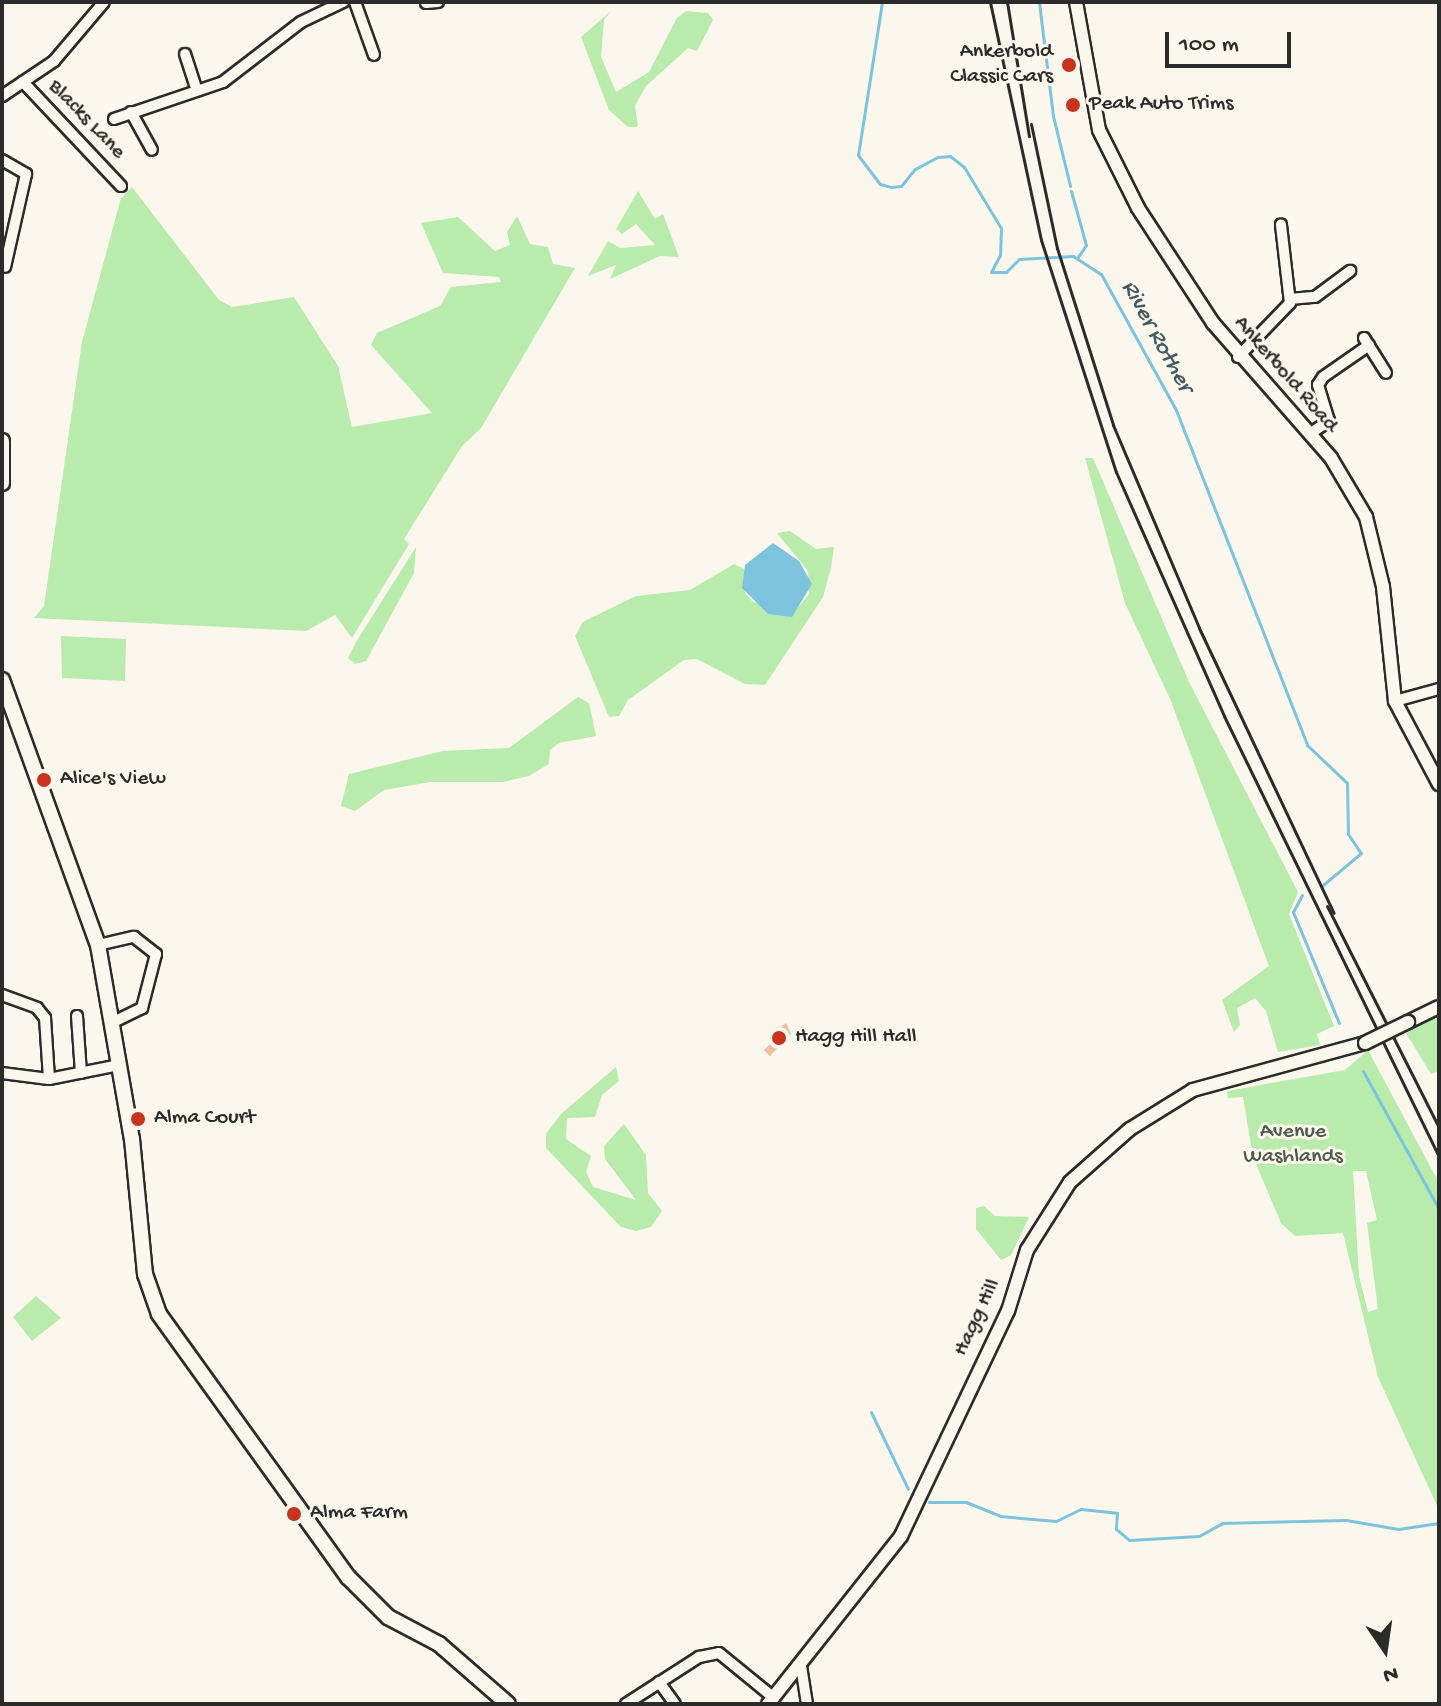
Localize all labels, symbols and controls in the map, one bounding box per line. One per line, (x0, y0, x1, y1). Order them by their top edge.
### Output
scale bar (1169, 16, 1295, 66)
text: 100 m (1179, 31, 1239, 60)
place label: Ankerbold Classic Cars (950, 39, 1053, 90)
marker: Ankerbold Classic Cars (1060, 56, 1078, 74)
street label: Blacks Lane (41, 75, 131, 165)
place label: Peak Auto Trims (1089, 92, 1233, 118)
marker: Peak Auto Trims (1064, 96, 1082, 114)
water label: River Rother (1113, 276, 1199, 398)
street label: Ankerbold Road (1227, 311, 1343, 439)
place label: Alice's View (60, 767, 166, 793)
marker: Alice's View (35, 771, 53, 789)
place label: Hagg Hill Hall (795, 1025, 917, 1051)
marker: Hagg Hill Hall (770, 1029, 788, 1047)
place label: Alma Court (154, 1106, 255, 1132)
marker: Alma Court (129, 1110, 147, 1128)
park label: Avenue Washlands (1243, 1119, 1343, 1170)
street label: Hagg Hill (949, 1275, 1007, 1361)
place label: Alma Farm (310, 1501, 408, 1527)
marker: Alma Farm (285, 1505, 303, 1523)
north arrow (1345, 1610, 1425, 1690)
text: N (1380, 1659, 1400, 1688)

